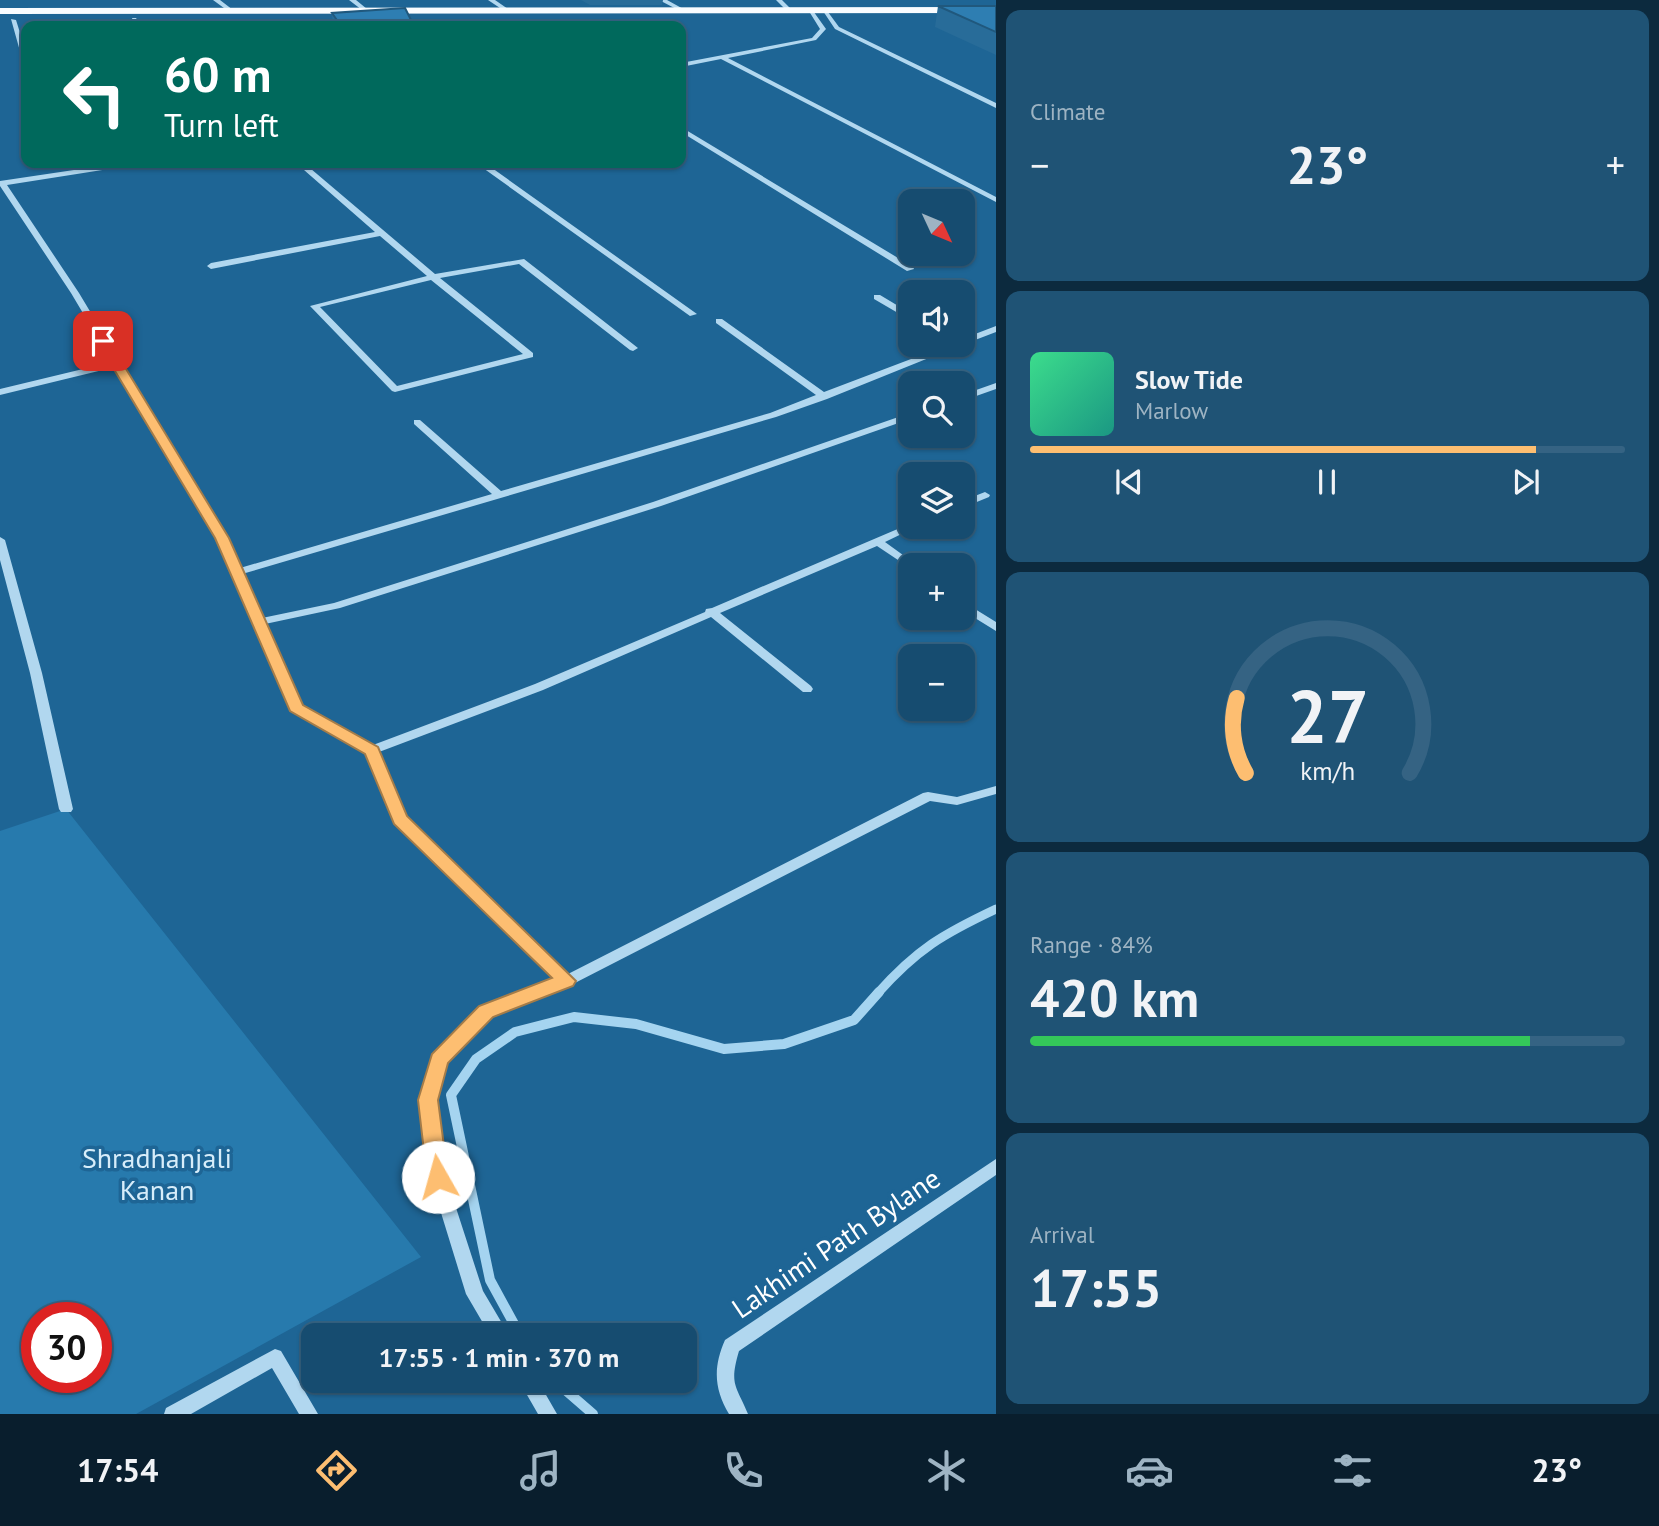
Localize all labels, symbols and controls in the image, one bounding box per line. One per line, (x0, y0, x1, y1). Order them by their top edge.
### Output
text: 60 m (164, 42, 271, 106)
icon: left (49, 49, 140, 140)
text: Climate (1030, 97, 1105, 126)
text: Turn left (164, 104, 279, 146)
text: 23° (1287, 131, 1368, 198)
text: − (1030, 140, 1049, 189)
text: + (1606, 140, 1625, 189)
north arrow (898, 189, 975, 266)
map controls (898, 189, 975, 721)
button: sound (898, 280, 975, 357)
pin (73, 311, 133, 371)
icon: arrive (84, 322, 122, 360)
text: Slow Tide (1135, 363, 1243, 396)
button: search (898, 371, 975, 448)
text: Marlow (1135, 396, 1208, 425)
button: layers (898, 462, 975, 539)
icon: previous (1110, 463, 1148, 501)
icon: pause (1308, 463, 1346, 501)
icon: next (1507, 463, 1545, 501)
button: + (898, 553, 975, 630)
button: − (898, 644, 975, 721)
text: 27 (1286, 669, 1369, 763)
text: km/h (1300, 755, 1355, 787)
text: Range · 84% (1030, 930, 1153, 959)
text: 420 km (1030, 964, 1199, 1031)
park label: Shradhanjali Kanan (82, 1139, 232, 1208)
position arrow (401, 1140, 475, 1214)
street label: Lakhimi Path Bylane (724, 1159, 947, 1326)
text: Arrival (1030, 1220, 1094, 1249)
text: 17:55 (1030, 1254, 1162, 1321)
speed limit sign: 30 (21, 1302, 112, 1393)
text: 17:55 · 1 min · 370 m (379, 1341, 619, 1374)
icon: directions (312, 1446, 361, 1495)
icon: music (516, 1446, 565, 1495)
icon: phone (719, 1446, 768, 1495)
icon: climate (922, 1446, 971, 1495)
icon: car (1125, 1446, 1174, 1495)
icon: filters (1328, 1446, 1377, 1495)
text: 17:54 (77, 1449, 158, 1491)
text: 23° (1532, 1449, 1582, 1491)

